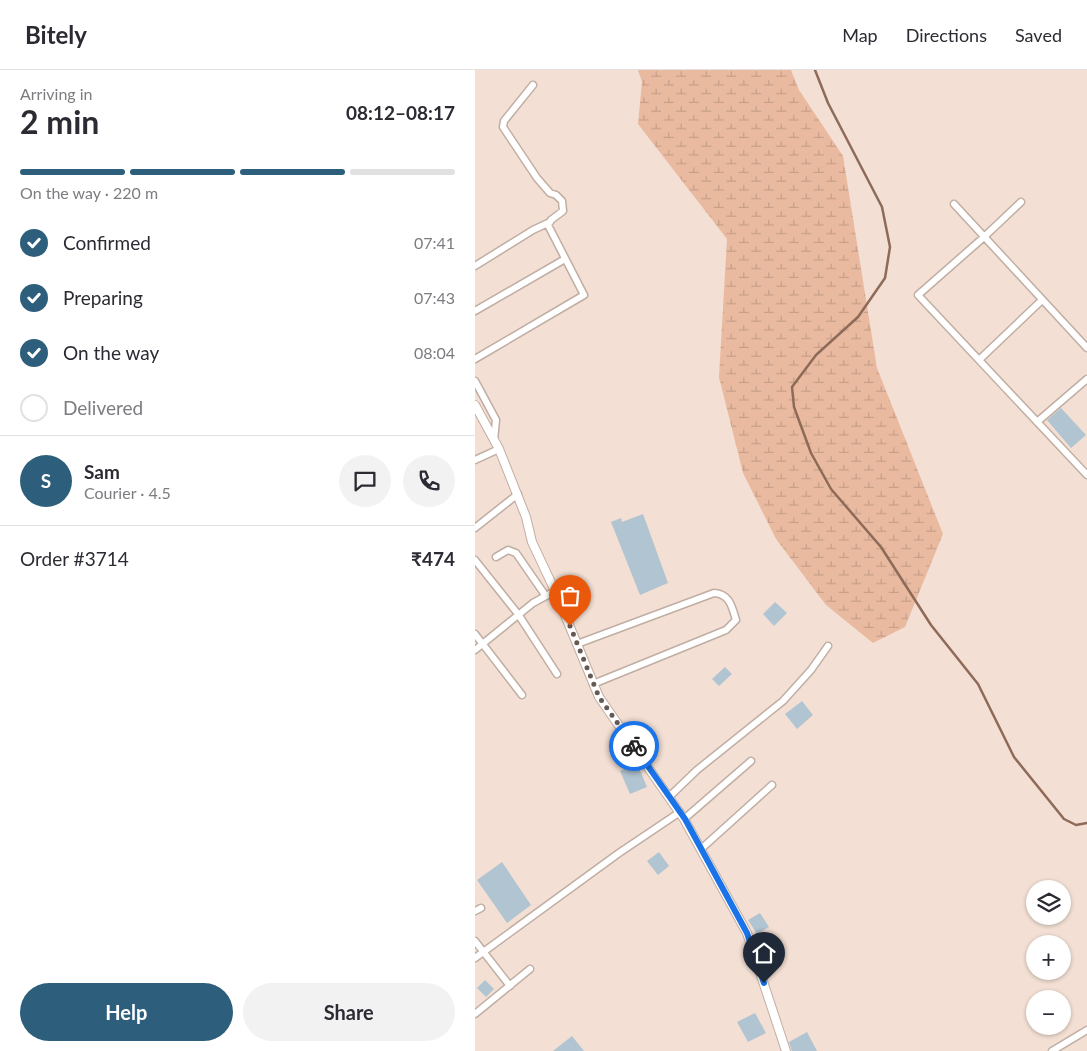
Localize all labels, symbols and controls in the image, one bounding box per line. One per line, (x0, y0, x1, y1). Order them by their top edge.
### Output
text: Bitely (25, 20, 87, 49)
text: Map (842, 24, 878, 46)
text: Directions (906, 24, 987, 46)
text: Saved (1015, 24, 1062, 46)
text: Arriving in (20, 84, 93, 103)
text: 08:12–08:17 (346, 101, 455, 124)
text: 2 min (20, 102, 99, 141)
text: On the way · 220 m (20, 183, 158, 202)
icon: check (20, 229, 48, 257)
text: Confirmed (63, 231, 151, 254)
text: 07:41 (414, 233, 455, 252)
icon: check (20, 284, 48, 312)
text: Preparing (63, 286, 143, 309)
text: 07:43 (414, 288, 455, 307)
icon: check (20, 339, 48, 367)
text: On the way (63, 341, 159, 364)
text: 08:04 (414, 343, 455, 362)
text: Delivered (63, 396, 143, 419)
button: chat (339, 455, 391, 507)
button: phone (403, 455, 455, 507)
text: Sam (84, 460, 120, 483)
text: S (41, 469, 51, 492)
text: Courier · 4.5 (84, 483, 171, 502)
text: Order #3714 (20, 547, 129, 570)
text: ₹474 (411, 547, 455, 570)
pin (549, 575, 591, 626)
icon: bag (556, 582, 584, 610)
courier (609, 721, 659, 771)
icon: bike (620, 732, 648, 760)
map controls (1026, 880, 1071, 1035)
button: layers (1026, 880, 1071, 925)
pin (743, 932, 785, 983)
button: + (1026, 935, 1071, 980)
icon: home (750, 939, 778, 967)
button: Help (20, 983, 233, 1041)
button: Share (243, 983, 455, 1041)
button: − (1026, 990, 1071, 1035)

